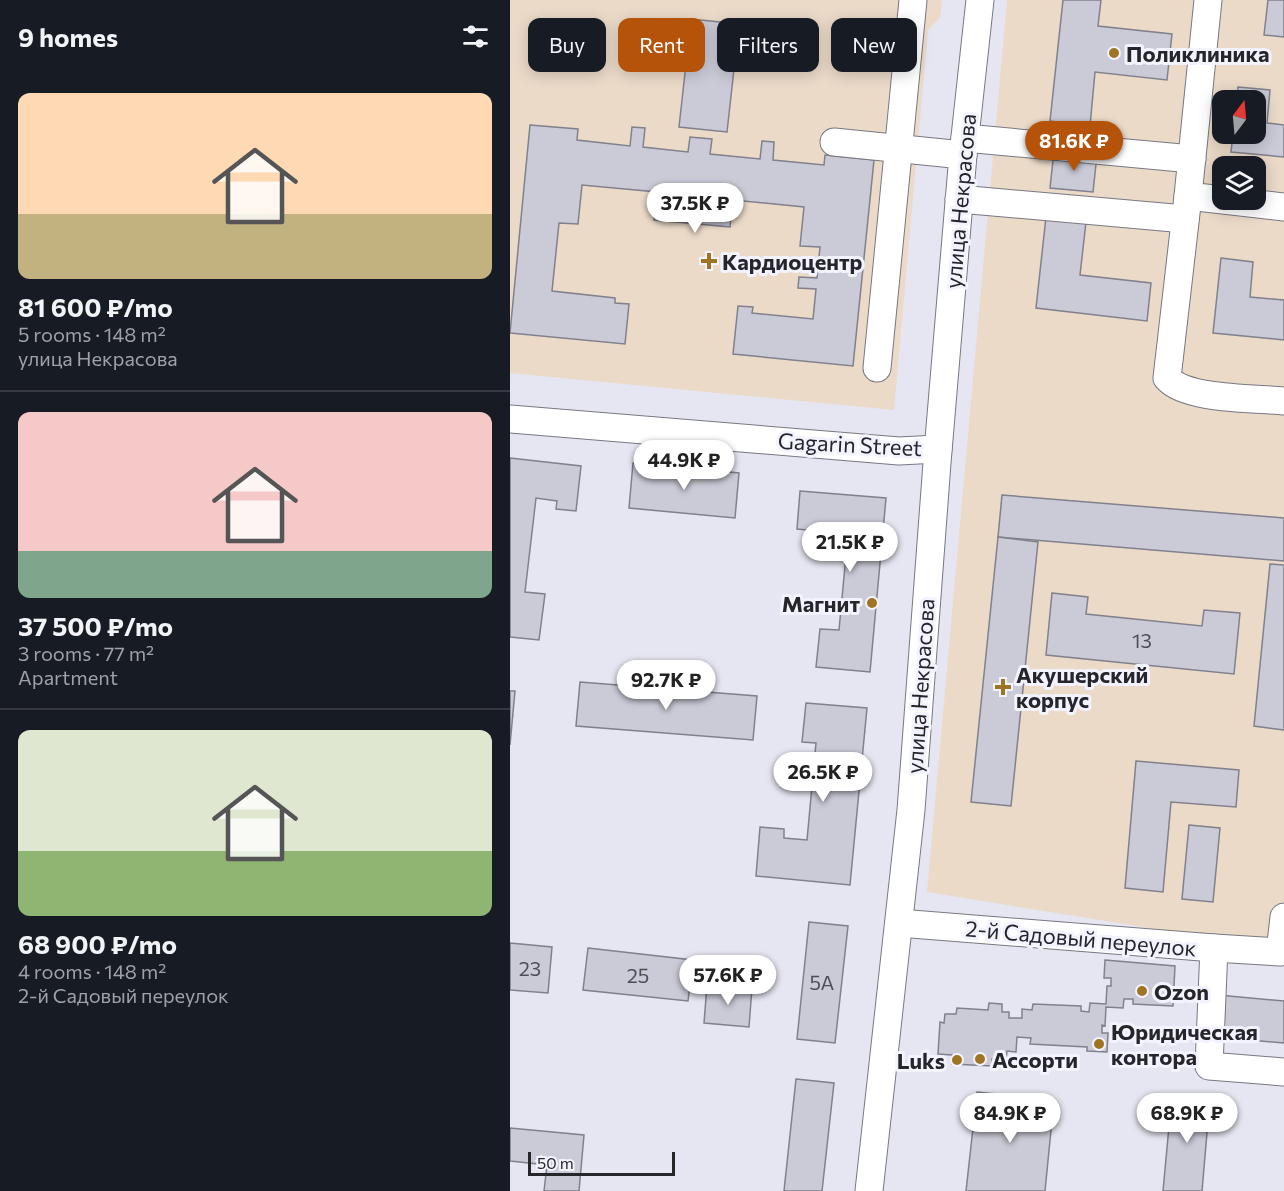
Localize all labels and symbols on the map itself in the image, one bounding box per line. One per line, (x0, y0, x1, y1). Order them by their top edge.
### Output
place label: Поликлиника (1126, 40, 1269, 67)
marker: Поликлиника (1107, 46, 1121, 60)
north arrow (1212, 90, 1266, 144)
street label: улица Некрасова (939, 112, 981, 290)
pin: 81.6K ₽ (1019, 121, 1129, 172)
pin: 37.5K ₽ (640, 183, 750, 234)
place label: Кардиоцентр (722, 248, 863, 275)
marker: Кардиоцентр (700, 252, 718, 270)
street label: Gagarin Street (777, 427, 923, 461)
pin: 44.9K ₽ (629, 440, 739, 491)
pin: 21.5K ₽ (795, 522, 905, 573)
place label: Магнит (782, 590, 860, 617)
marker: Магнит (865, 596, 879, 610)
street label: улица Некрасова (900, 597, 940, 775)
house number: 13 (1132, 628, 1152, 652)
pin: 92.7K ₽ (611, 660, 721, 711)
place label: Акушерский корпус (1016, 661, 1148, 713)
marker: Акушерский корпус (994, 678, 1012, 696)
pin: 26.5K ₽ (768, 752, 878, 803)
street label: 2-й Садовый переулок (964, 914, 1198, 962)
pin: 57.6K ₽ (673, 955, 783, 1006)
house number: 23 (519, 956, 541, 980)
house number: 25 (627, 963, 649, 987)
house number: 5А (810, 970, 835, 994)
place label: Ozon (1154, 978, 1209, 1005)
marker: Ozon (1135, 984, 1149, 998)
place label: Юридическая контора (1111, 1018, 1258, 1070)
marker: Юридическая контора (1092, 1037, 1106, 1051)
place label: Ассорти (992, 1046, 1078, 1073)
place label: Luks (897, 1047, 945, 1074)
marker: Ассорти (973, 1052, 987, 1066)
marker: Luks (950, 1053, 964, 1067)
pin: 84.9K ₽ (955, 1093, 1065, 1144)
pin: 68.9K ₽ (1132, 1093, 1242, 1144)
scale bar (528, 1149, 675, 1176)

